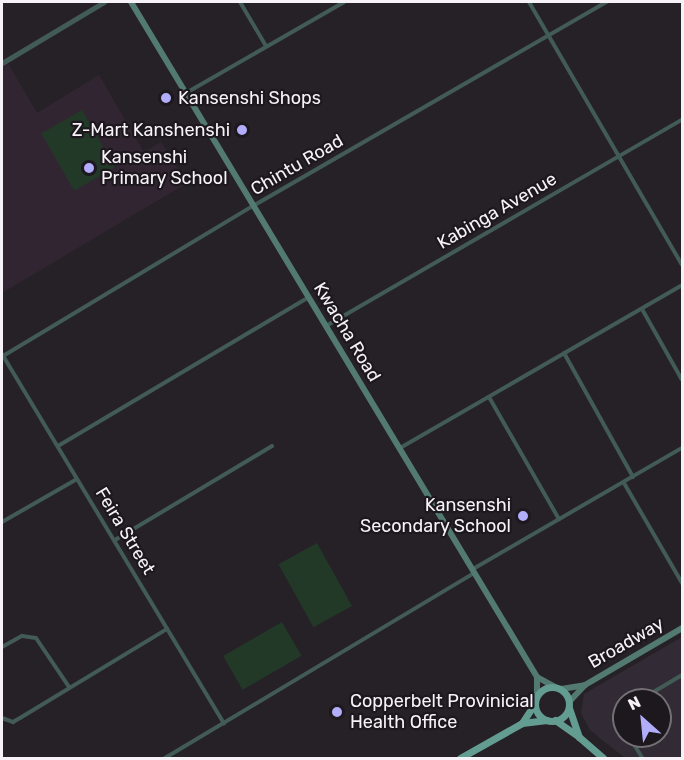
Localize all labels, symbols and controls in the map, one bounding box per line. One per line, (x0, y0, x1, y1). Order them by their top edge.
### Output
place label: Kansenshi Shops (178, 87, 321, 109)
marker: Kansenshi Shops (159, 91, 173, 105)
place label: Z-Mart Kanshenshi (72, 119, 230, 141)
marker: Z-Mart Kanshenshi (235, 123, 249, 137)
street label: Chintu Road (247, 130, 347, 200)
place label: Kansenshi Primary School (101, 147, 228, 190)
marker: Kansenshi Primary School (82, 161, 96, 175)
street label: Kabinga Avenue (433, 168, 561, 254)
street label: Kwacha Road (309, 278, 385, 386)
street label: Feira Street (91, 484, 159, 578)
place label: Kansenshi Secondary School (360, 495, 511, 538)
marker: Kansenshi Secondary School (516, 509, 530, 523)
street label: Broadway (584, 613, 668, 673)
north arrow (612, 688, 672, 748)
place label: Copperbelt Provinicial Health Office (350, 691, 534, 734)
text: N (625, 692, 644, 714)
marker: Copperbelt Provinicial Health Office (328, 703, 346, 721)

